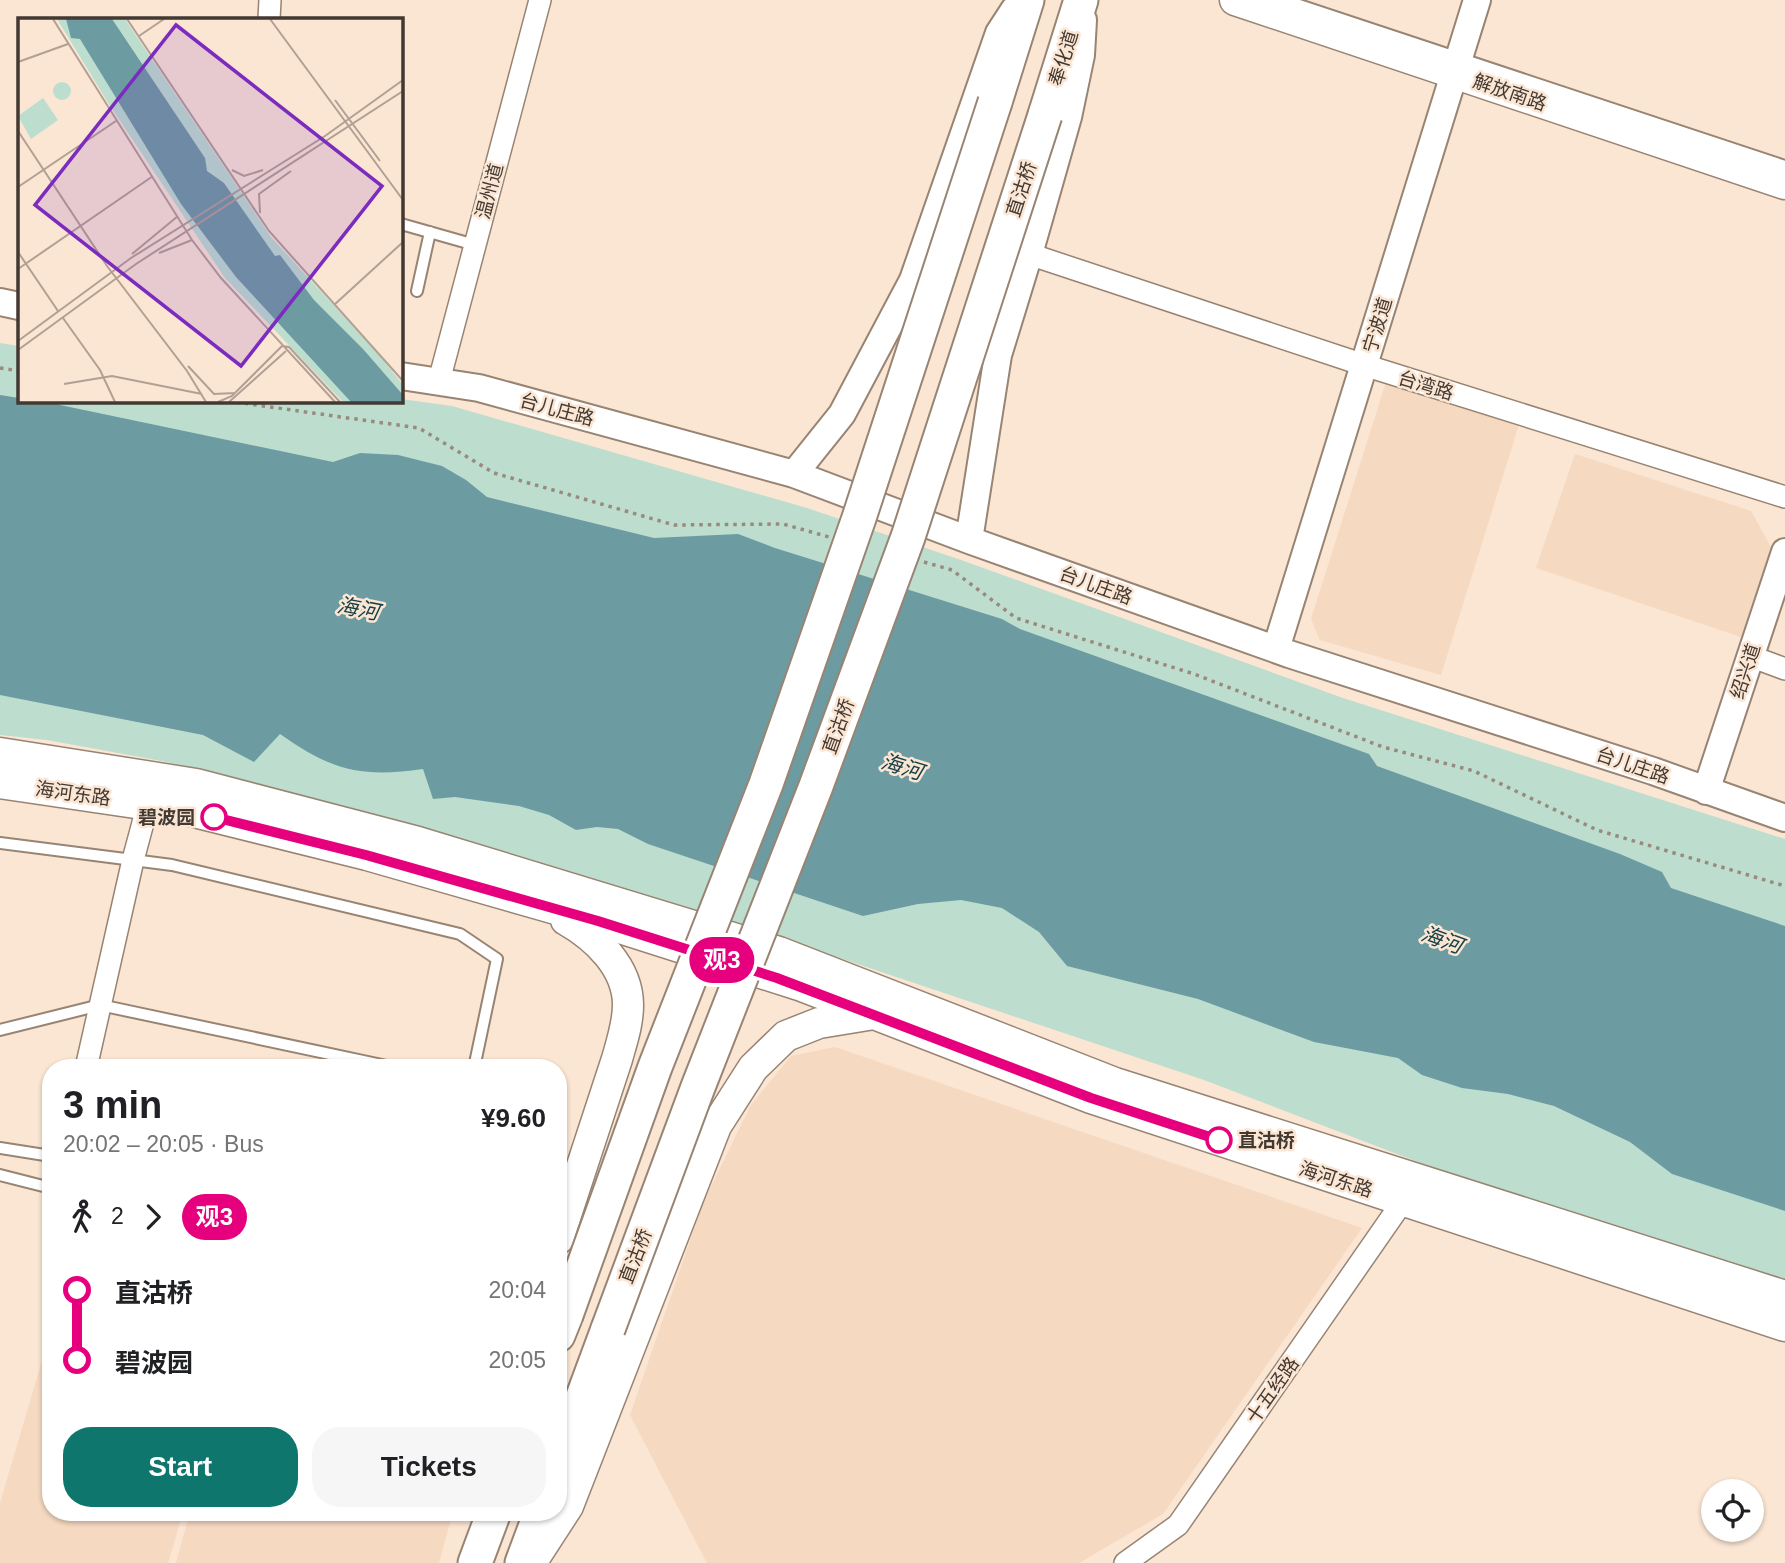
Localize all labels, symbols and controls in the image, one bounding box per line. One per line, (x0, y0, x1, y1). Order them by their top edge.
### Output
inset map (18, 18, 402, 402)
street label: 奉化道 (1045, 28, 1082, 88)
street label: 解放南路 (1470, 70, 1549, 115)
street label: 直沽桥 (1003, 159, 1040, 220)
street label: 温州道 (472, 161, 507, 221)
street label: 宁波道 (1359, 295, 1396, 355)
street label: 台湾路 (1396, 367, 1456, 404)
street label: 台儿庄路 (517, 390, 596, 429)
street label: 台儿庄路 (1057, 563, 1135, 608)
water label: 海河 (335, 593, 385, 625)
street label: 绍兴道 (1727, 641, 1764, 702)
street label: 直沽桥 (819, 696, 858, 757)
street label: 台儿庄路 (1593, 743, 1672, 788)
water label: 海河 (879, 749, 929, 785)
street label: 海河东路 (34, 778, 112, 809)
marker: 碧波园 (201, 804, 227, 830)
place label: 碧波园 (138, 807, 195, 828)
water label: 海河 (1419, 922, 1470, 959)
line badge: 观3 (690, 937, 754, 983)
text: 观3 (703, 946, 741, 973)
text: 3 min (63, 1084, 162, 1126)
text: ¥9.60 (481, 1103, 546, 1133)
marker: 直沽桥 (1206, 1127, 1232, 1153)
place label: 直沽桥 (1238, 1130, 1295, 1151)
text: 20:02 – 20:05 · Bus (63, 1131, 264, 1157)
street label: 海河东路 (1296, 1158, 1375, 1201)
icon: walk (63, 1198, 101, 1236)
icon: forward (134, 1198, 172, 1236)
text: 2 (111, 1203, 124, 1229)
text: 观3 (196, 1203, 233, 1230)
street label: 直沽桥 (615, 1226, 655, 1287)
text: 20:04 (488, 1277, 546, 1303)
text: 直沽桥 (115, 1278, 193, 1308)
text: 20:05 (488, 1347, 546, 1373)
text: 碧波园 (115, 1348, 193, 1378)
street label: 十五经路 (1242, 1353, 1303, 1427)
button: Start (63, 1427, 298, 1507)
button: Tickets (312, 1427, 546, 1507)
map controls (1701, 1479, 1764, 1542)
button: locate (1701, 1479, 1764, 1542)

